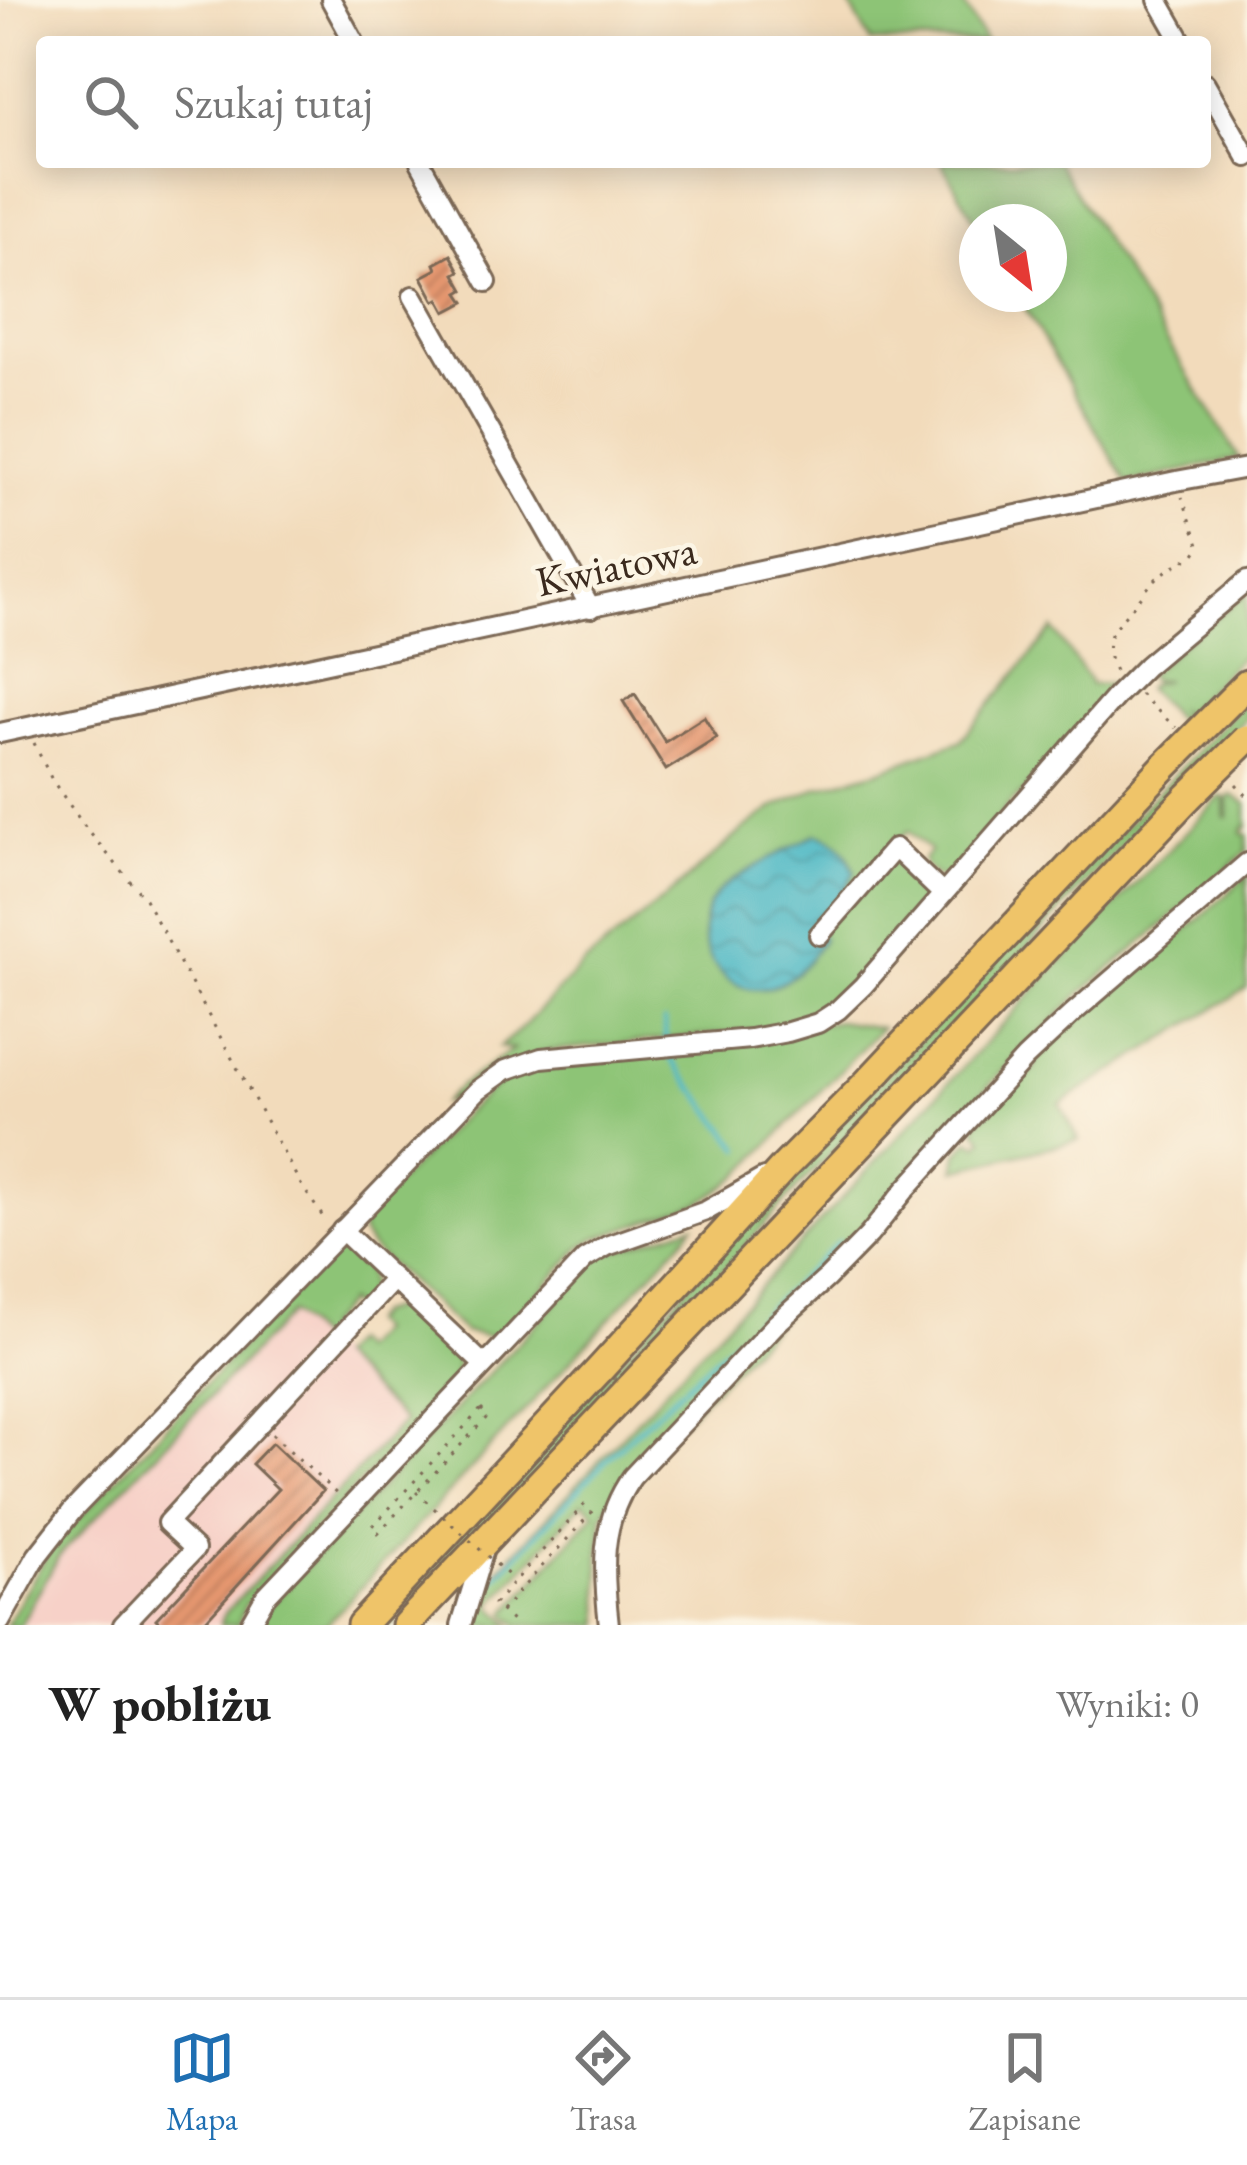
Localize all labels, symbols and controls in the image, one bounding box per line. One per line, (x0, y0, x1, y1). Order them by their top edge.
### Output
search box (36, 36, 1211, 168)
icon: search (78, 69, 144, 135)
text: Szukaj tutaj (174, 73, 373, 131)
north arrow (959, 204, 1067, 312)
street label: Kwiatowa (531, 522, 702, 609)
text: W pobliżu (48, 1670, 271, 1736)
text: Wyniki: 0 (1056, 1678, 1199, 1729)
tab: Mapa (166, 2025, 238, 2140)
tab: Trasa (570, 2025, 637, 2140)
tab: Zapisane (969, 2025, 1081, 2140)

